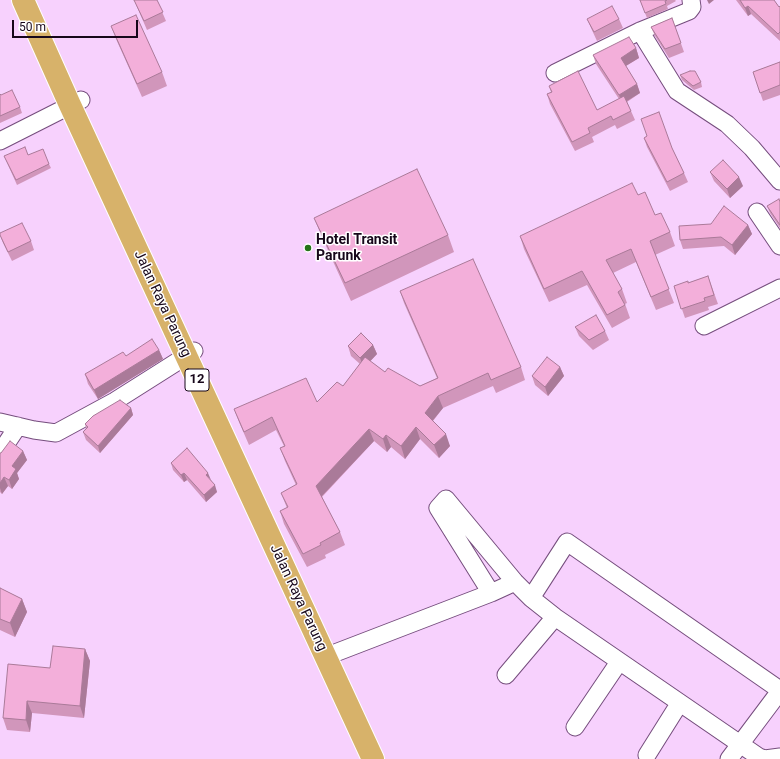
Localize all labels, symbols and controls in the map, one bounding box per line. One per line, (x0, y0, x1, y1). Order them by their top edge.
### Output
scale bar (14, 12, 140, 38)
text: 50 m (19, 20, 46, 34)
place label: Hotel Transit Parunk (316, 232, 397, 264)
marker: Hotel Transit Parunk (303, 243, 313, 253)
street label: Jalan Raya Parung (130, 248, 194, 360)
road number: 12 (185, 369, 209, 391)
street label: Jalan Raya Parung (266, 542, 330, 654)

